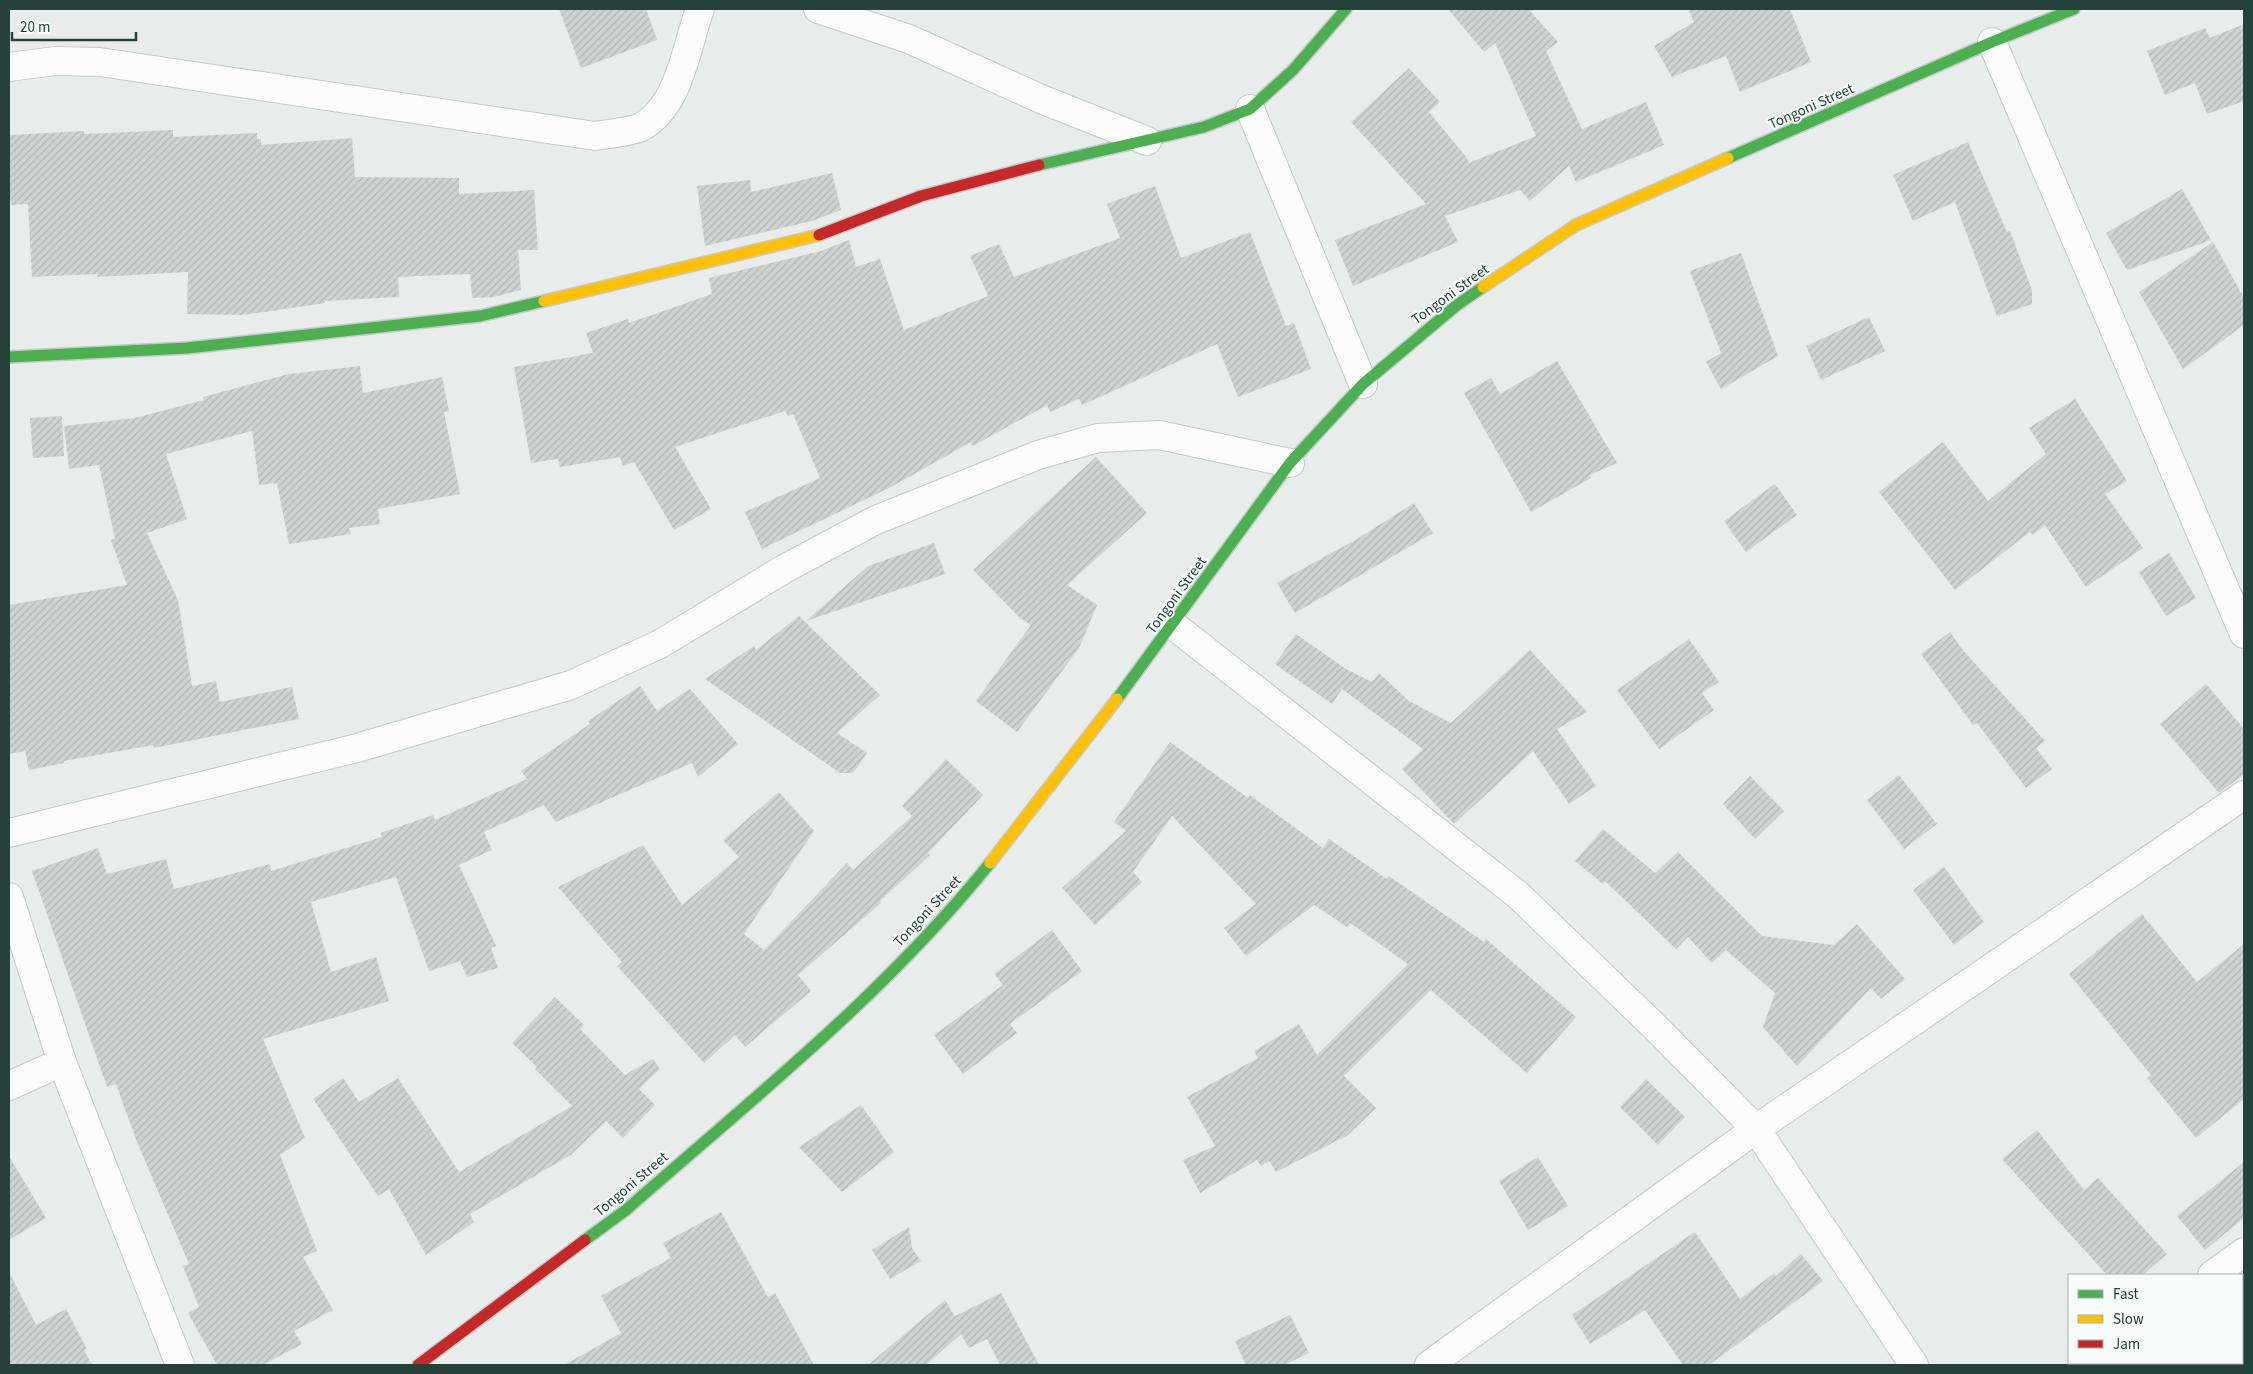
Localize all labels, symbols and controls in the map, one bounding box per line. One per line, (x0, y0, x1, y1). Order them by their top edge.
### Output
scale bar (12, 10, 136, 42)
text: 20 m (20, 17, 50, 38)
street label: Tongoni Street (1765, 78, 1857, 135)
street label: Tongoni Street (1407, 259, 1493, 330)
street label: Tongoni Street (1141, 552, 1212, 638)
street label: Tongoni Street (889, 871, 966, 952)
street label: Tongoni Street (590, 1147, 673, 1222)
legend (2068, 1274, 2243, 1364)
text: Fast (2113, 1284, 2139, 1305)
text: Slow (2113, 1309, 2144, 1330)
text: Jam (2113, 1334, 2140, 1355)

